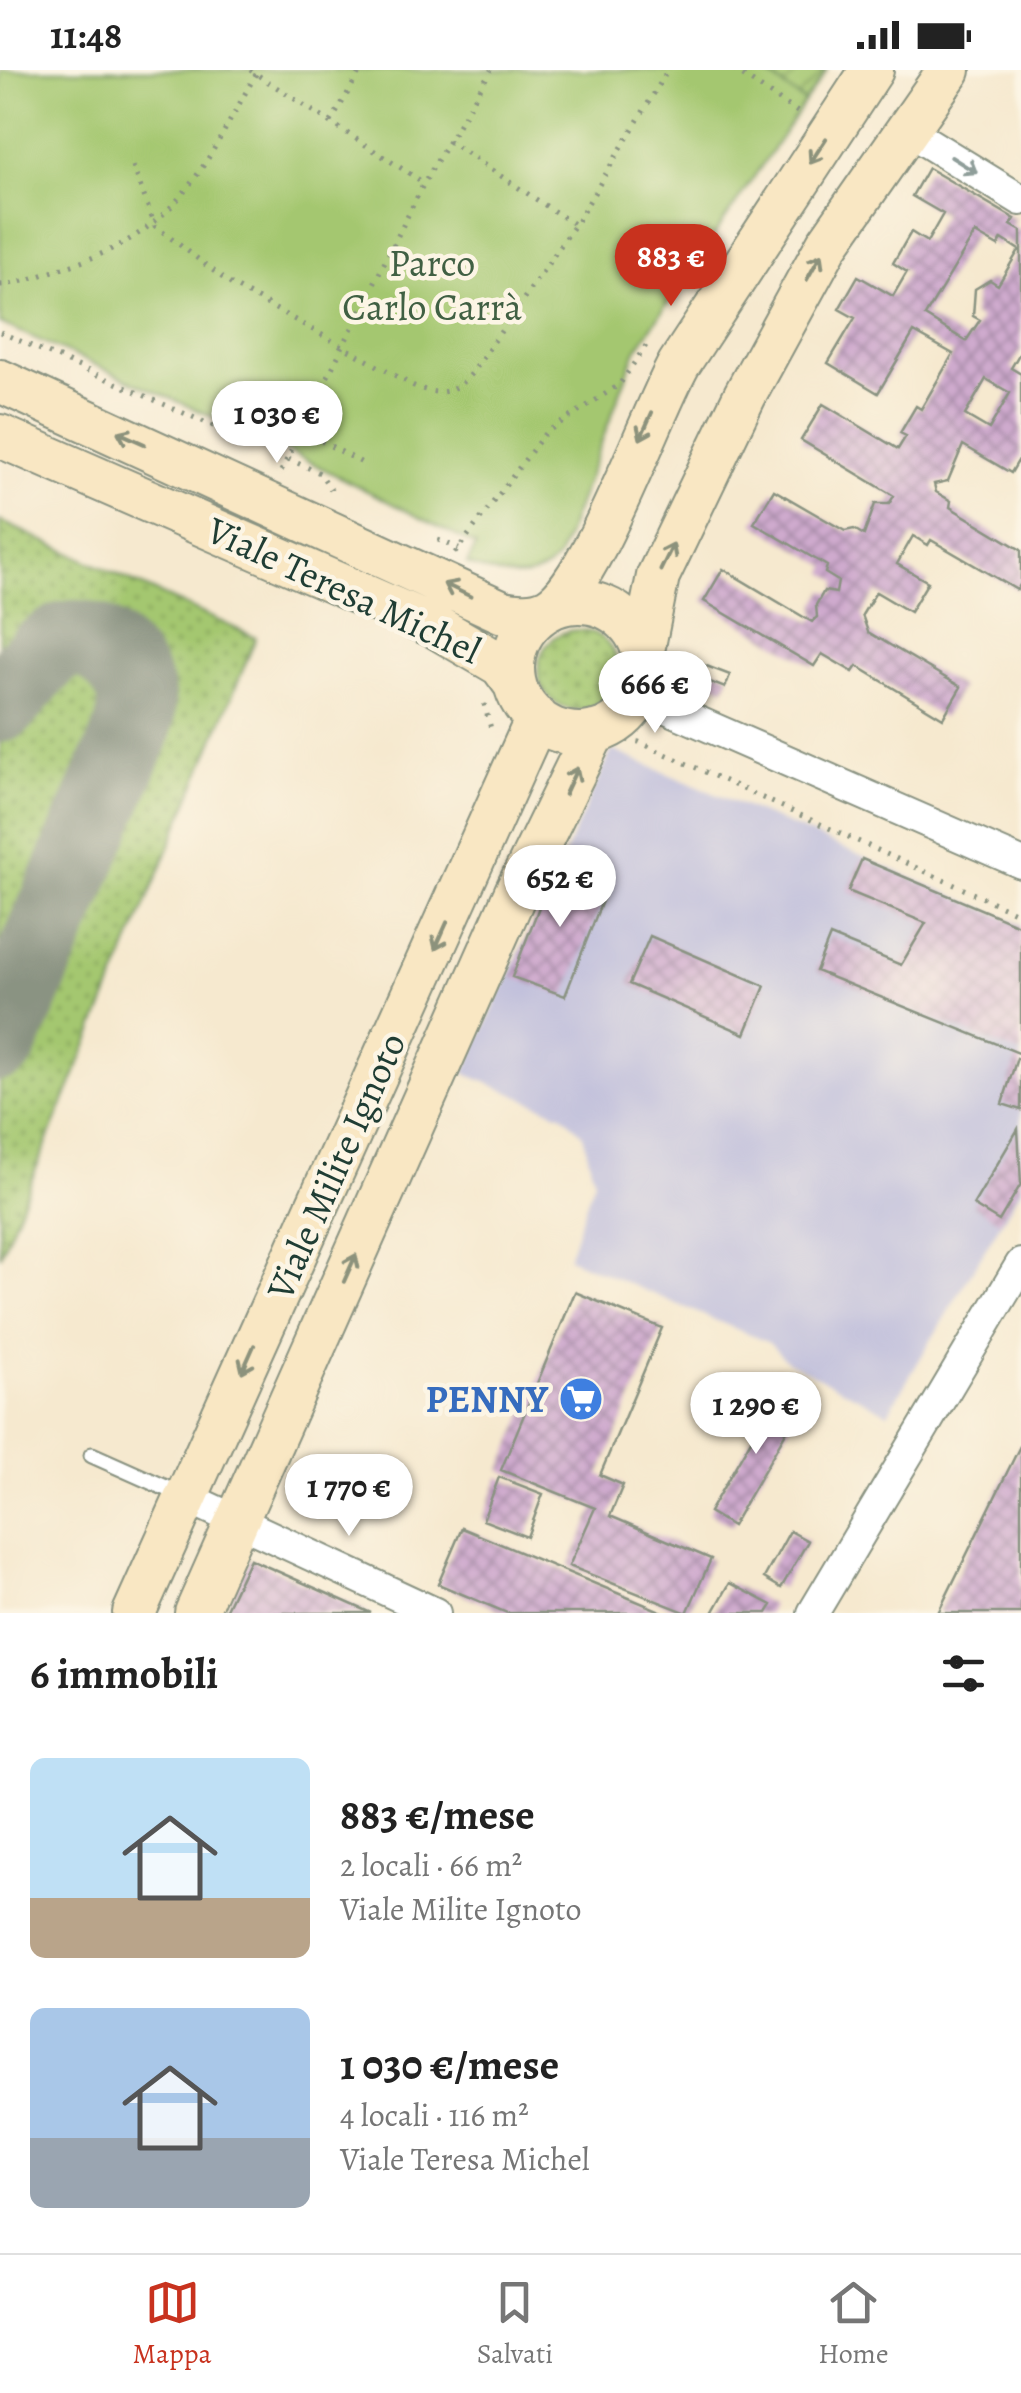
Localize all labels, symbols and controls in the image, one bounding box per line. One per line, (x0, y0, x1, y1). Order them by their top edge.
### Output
text: 11:48 (50, 9, 122, 61)
one-way arrow (807, 136, 828, 164)
one-way arrow (949, 155, 978, 175)
pin: 883 € (601, 224, 741, 309)
text: 883 € (637, 234, 705, 278)
park label: Parco Carlo Carrà (342, 237, 522, 333)
one-way arrow (805, 253, 825, 283)
pin: 1 030 € (185, 381, 369, 466)
text: 1 030 € (234, 391, 320, 435)
one-way arrow (636, 410, 654, 441)
one-way arrow (116, 428, 147, 446)
street label: Viale Teresa Michel (198, 503, 489, 676)
one-way arrow (659, 543, 678, 573)
one-way arrow (443, 580, 473, 599)
pin: 666 € (585, 651, 725, 736)
text: 666 € (621, 661, 689, 705)
one-way arrow (563, 767, 582, 797)
pin: 652 € (490, 845, 630, 930)
text: 652 € (526, 855, 594, 899)
one-way arrow (431, 920, 449, 951)
street label: Viale Milite Ignoto (254, 1024, 418, 1308)
one-way arrow (342, 1253, 360, 1284)
one-way arrow (238, 1343, 256, 1374)
pin: 1 290 € (664, 1372, 848, 1457)
place label: PENNY (426, 1373, 548, 1425)
supermarket icon: PENNY (558, 1376, 604, 1422)
text: 1 290 € (712, 1382, 800, 1426)
pin: 1 770 € (257, 1454, 441, 1539)
text: 1 770 € (307, 1464, 391, 1508)
text: 6 immobili (30, 1645, 218, 1702)
icon: filters (936, 1646, 991, 1701)
text: 883 €/mese (340, 1786, 535, 1843)
icon: home (110, 1798, 230, 1918)
text: 2 locali · 66 m² (340, 1843, 522, 1887)
text: Viale Milite Ignoto (340, 1887, 581, 1931)
text: 1 030 €/mese (340, 2036, 559, 2093)
icon: home (110, 2048, 230, 2168)
text: 4 locali · 116 m² (340, 2093, 529, 2137)
text: Viale Teresa Michel (340, 2137, 590, 2181)
tab: Mappa (133, 2275, 212, 2373)
tab: Salvati (477, 2275, 553, 2373)
tab: Home (818, 2275, 888, 2373)

